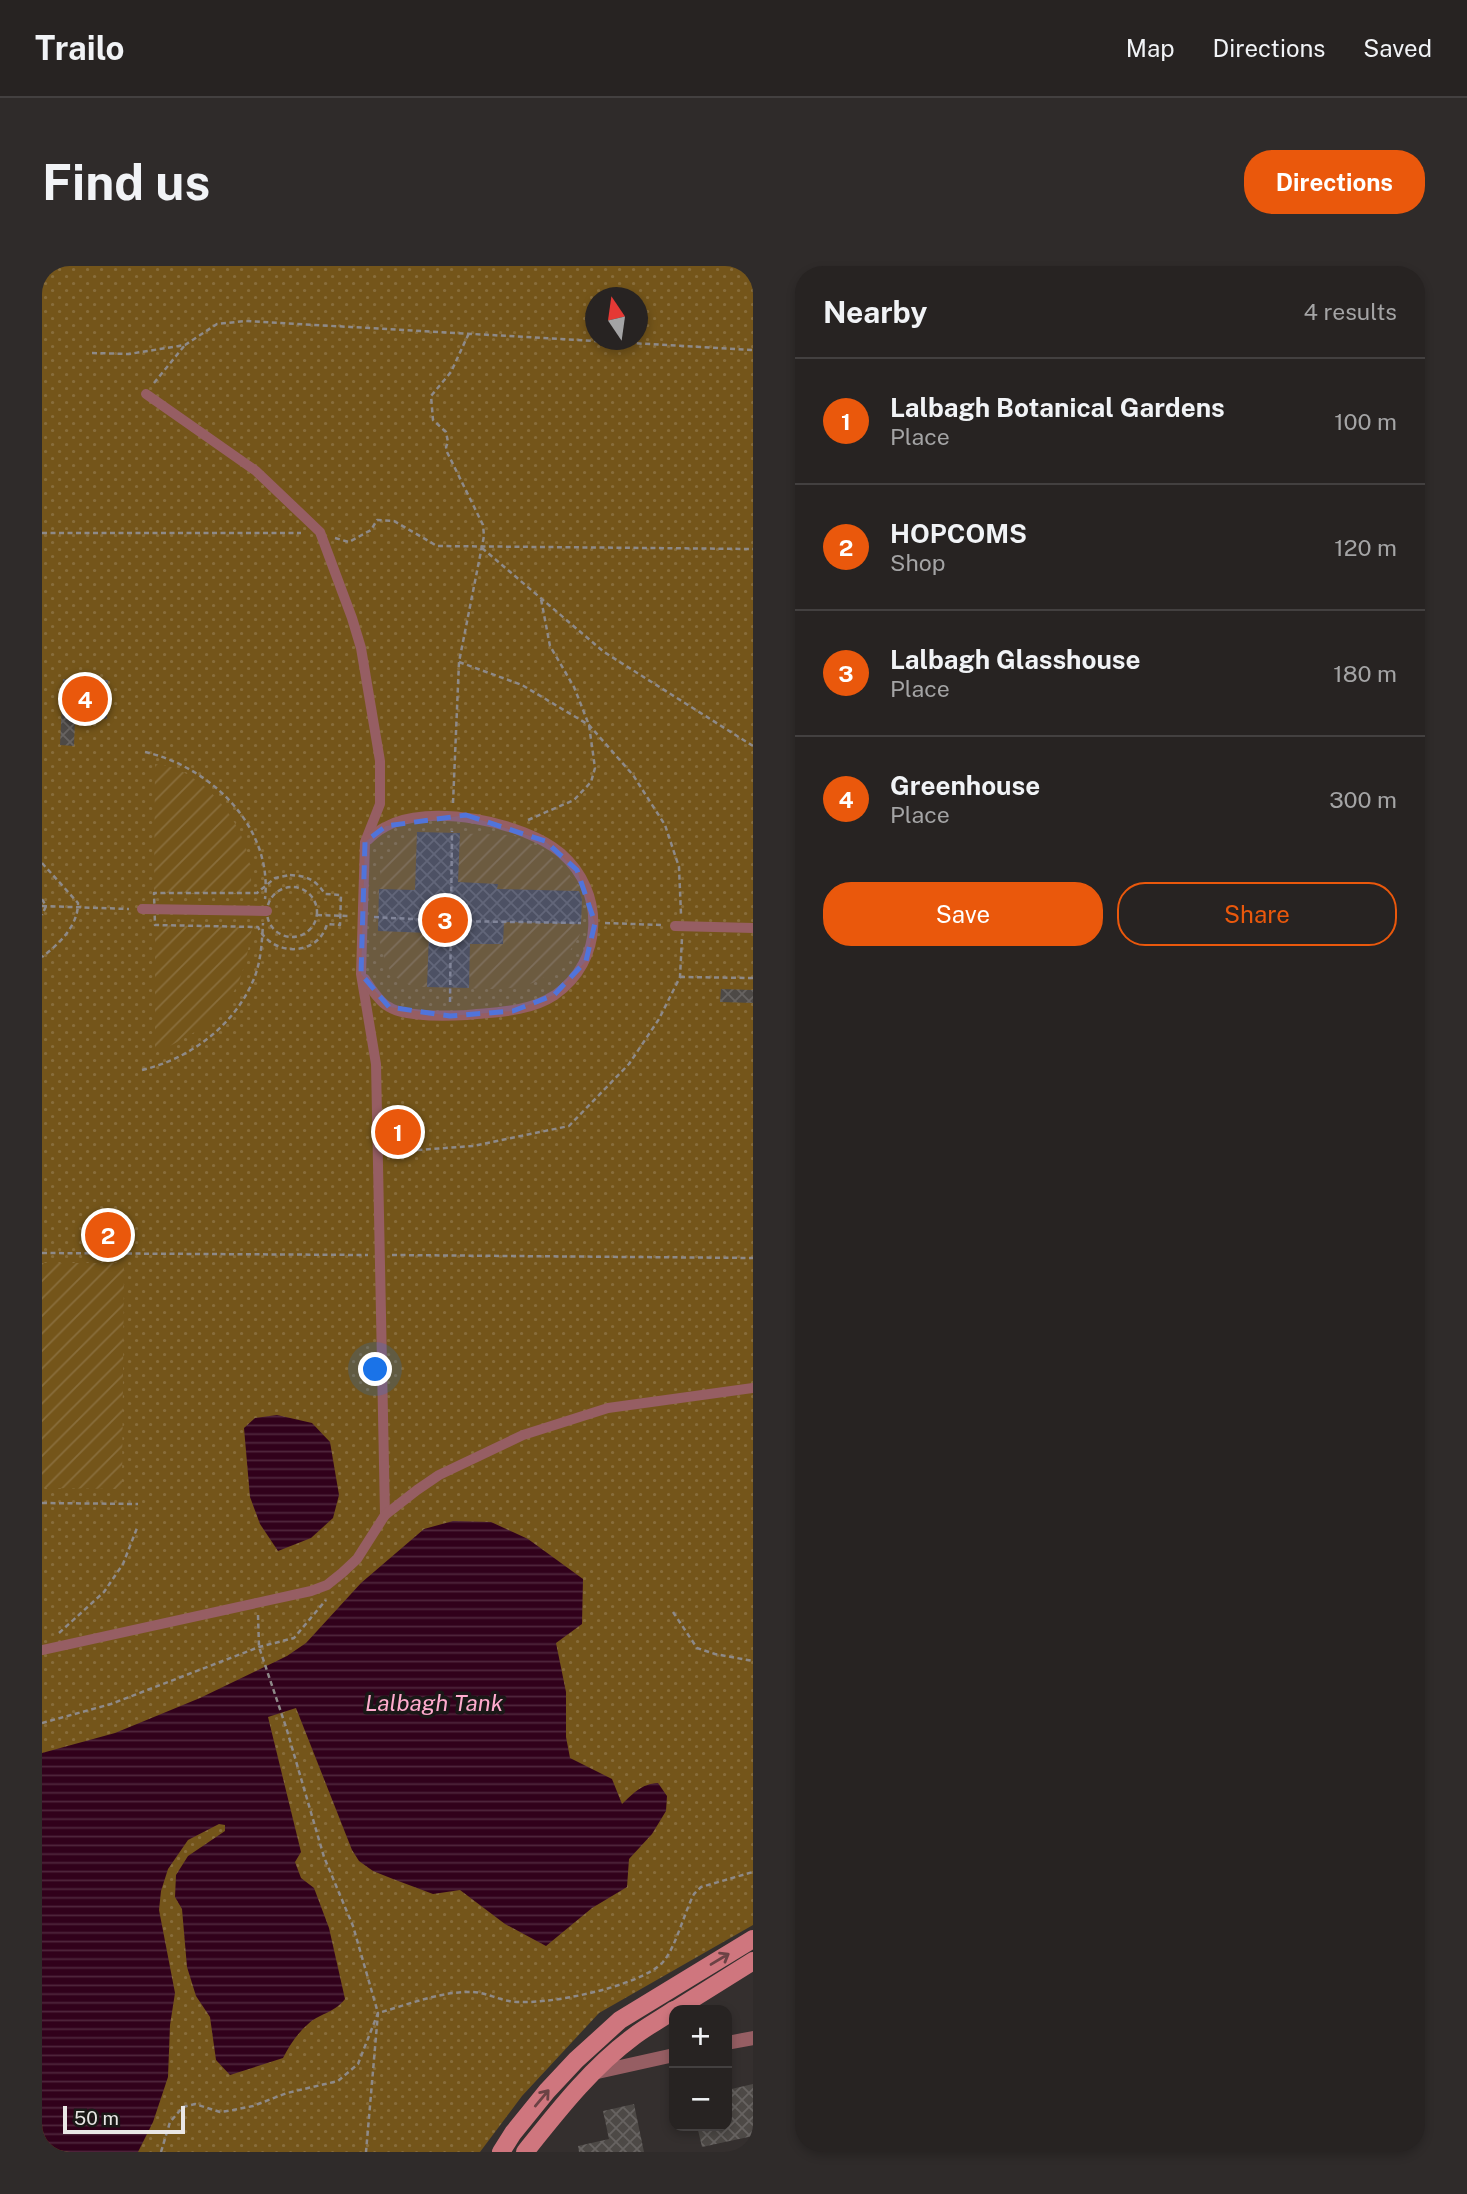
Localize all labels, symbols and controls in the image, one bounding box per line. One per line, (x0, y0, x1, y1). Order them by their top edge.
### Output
text: Trailo (35, 29, 125, 67)
text: Map (1126, 34, 1175, 62)
text: Directions (1213, 34, 1325, 62)
text: Saved (1363, 34, 1432, 62)
button: Directions (1244, 150, 1425, 214)
text: Find us (42, 153, 210, 211)
north arrow (585, 287, 648, 350)
text: Nearby (823, 294, 927, 330)
text: 4 results (1303, 298, 1397, 325)
text: Lalbagh Botanical Gardens (890, 392, 1225, 423)
text: 1 (841, 408, 851, 435)
text: 100 m (1334, 408, 1397, 435)
text: Place (890, 423, 950, 450)
text: HOPCOMS (890, 518, 1027, 549)
text: 2 (839, 534, 853, 561)
text: 120 m (1334, 534, 1397, 561)
text: Shop (890, 549, 945, 576)
text: Lalbagh Glasshouse (890, 644, 1141, 675)
text: 3 (838, 660, 854, 687)
text: 180 m (1333, 660, 1397, 687)
pin: 4 (62, 673, 108, 725)
text: Place (890, 675, 950, 702)
text: Greenhouse (890, 770, 1040, 801)
text: 4 (838, 786, 854, 813)
text: 300 m (1329, 786, 1397, 813)
text: Place (890, 801, 950, 828)
button: Save (823, 882, 1103, 946)
button: Share (1117, 882, 1397, 946)
pin: 3 (422, 894, 468, 946)
pin: 1 (375, 1106, 421, 1158)
pin: 2 (85, 1209, 131, 1261)
your location (358, 1352, 392, 1386)
water label: Lalbagh Tank (365, 1689, 504, 1716)
one-way arrow (710, 1952, 730, 1966)
map controls (669, 2005, 732, 2131)
button: + (669, 2005, 732, 2068)
button: − (669, 2068, 732, 2131)
one-way arrow (534, 2089, 550, 2107)
scale bar (63, 2103, 186, 2135)
text: 50 m (74, 2107, 119, 2129)

